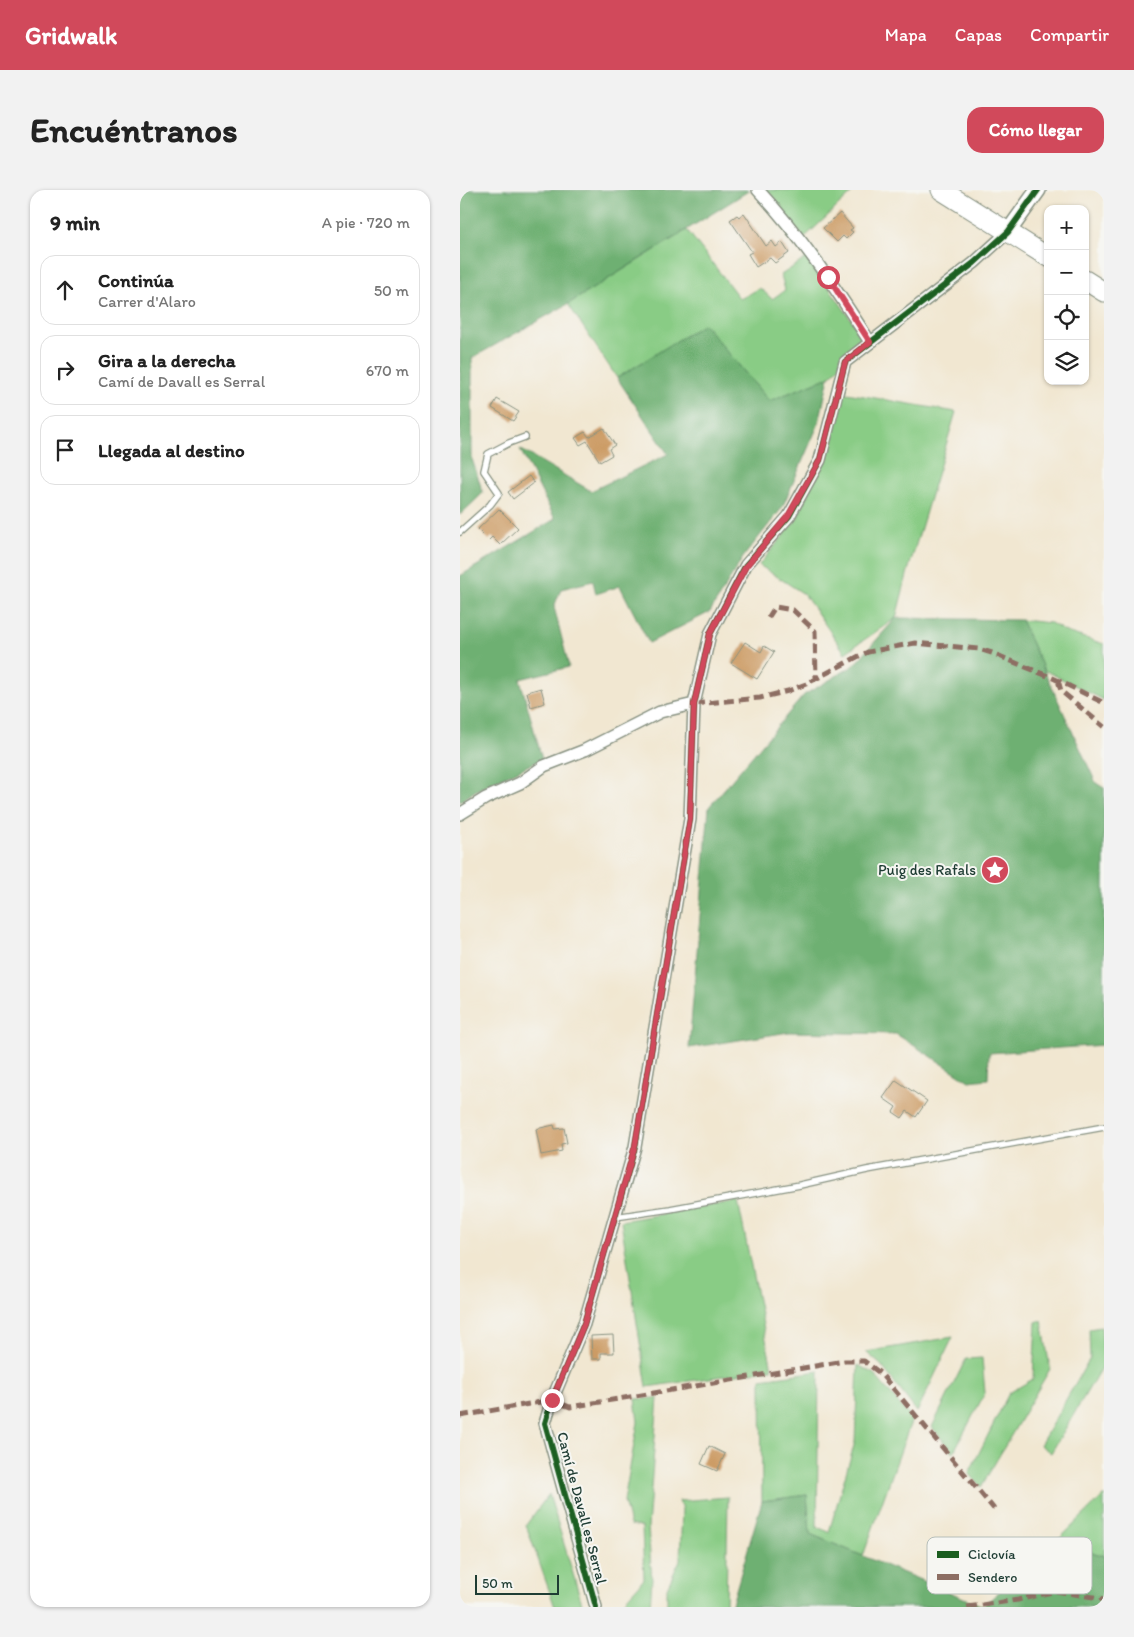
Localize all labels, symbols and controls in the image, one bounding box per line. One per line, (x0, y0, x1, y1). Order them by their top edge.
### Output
text: Gridwalk (25, 21, 117, 50)
text: Mapa (885, 24, 927, 46)
text: Capas (955, 24, 1002, 46)
text: Compartir (1030, 24, 1109, 46)
button: Cómo llegar (967, 107, 1104, 153)
text: Encuéntranos (30, 109, 238, 151)
map controls (1044, 205, 1089, 385)
button: + (1044, 205, 1089, 250)
text: 9 min (50, 210, 100, 235)
text: A pie · 720 m (322, 213, 410, 232)
button: − (1044, 250, 1089, 295)
route start (817, 266, 840, 289)
text: Continúa (98, 269, 174, 292)
icon: ahead (51, 276, 79, 304)
text: 50 m (374, 281, 409, 300)
text: Carrer d'Alaro (98, 292, 196, 311)
button: locate (1044, 295, 1089, 340)
button: layers (1044, 340, 1089, 385)
text: Gira a la derecha (98, 349, 236, 372)
icon: right (51, 356, 79, 384)
text: 670 m (366, 361, 409, 380)
text: Camí de Davall es Serral (98, 372, 265, 391)
icon: arrive (51, 436, 79, 464)
text: Llegada al destino (98, 439, 245, 462)
place icon: Puig des Rafals (980, 855, 1010, 885)
place label: Puig des Rafals (878, 861, 976, 879)
route end (541, 1389, 564, 1412)
street label: Camí de Davall es Serral (553, 1430, 611, 1587)
legend (927, 1537, 1092, 1594)
text: Ciclovía (968, 1546, 1016, 1563)
text: Sendero (968, 1569, 1017, 1586)
scale bar (475, 1572, 559, 1595)
text: 50 m (482, 1575, 513, 1592)

